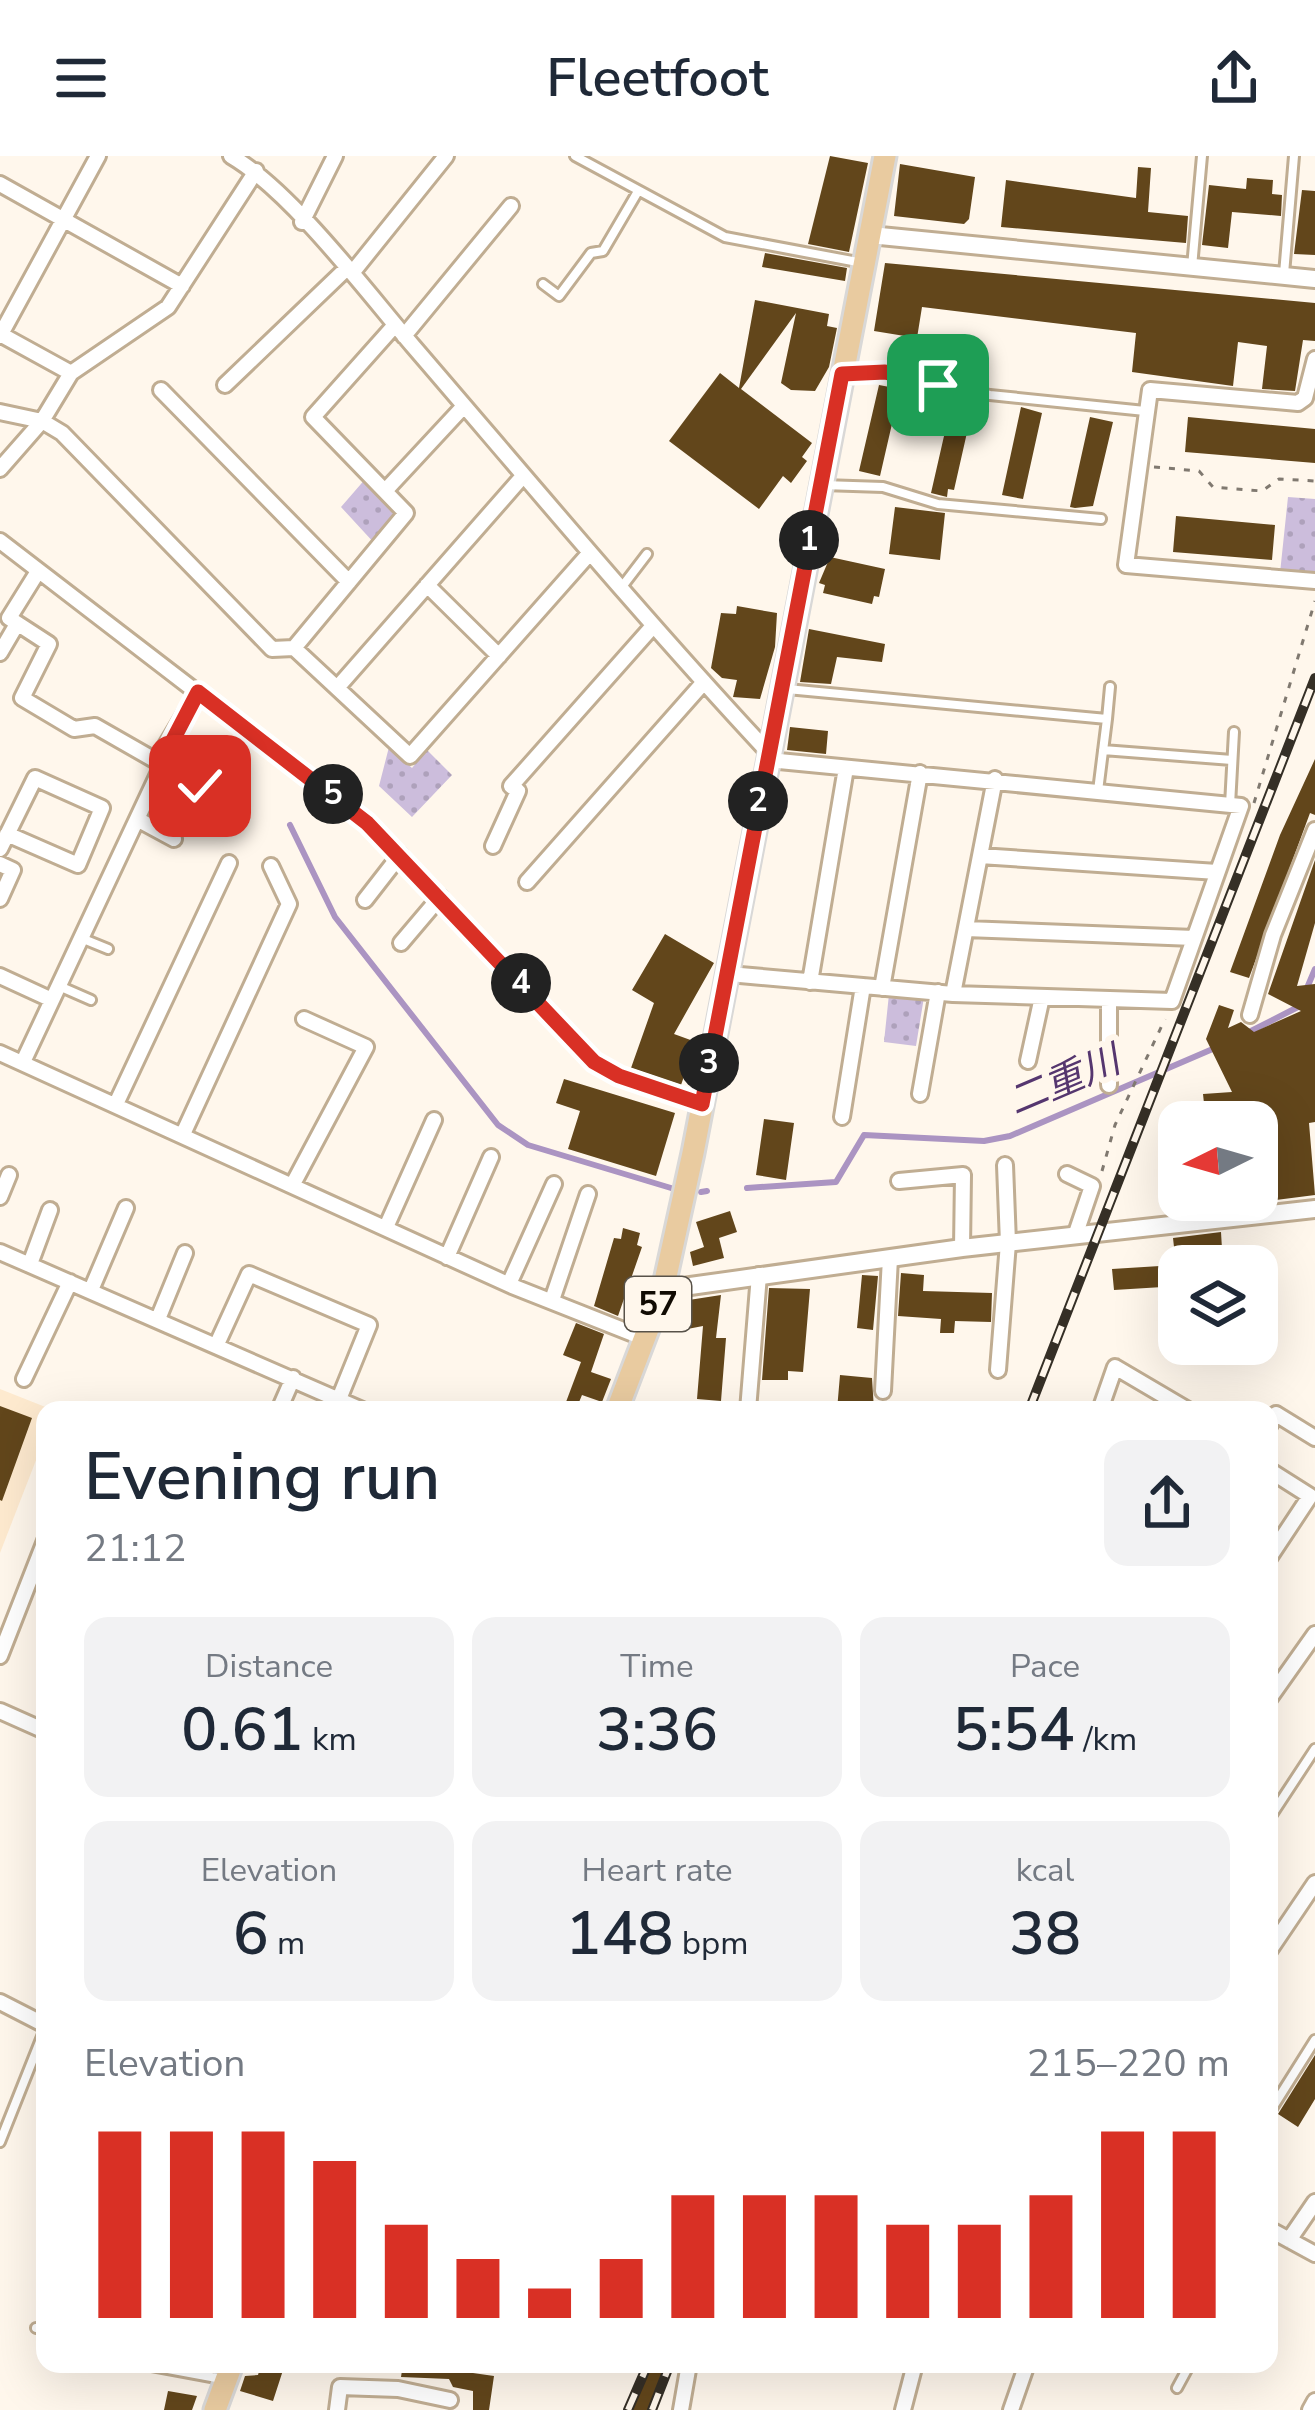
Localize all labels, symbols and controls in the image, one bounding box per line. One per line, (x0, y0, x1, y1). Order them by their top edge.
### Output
text: Fleetfoot (546, 41, 769, 115)
icon: menu (48, 45, 114, 111)
icon: share (1201, 45, 1267, 111)
pin (887, 334, 989, 436)
icon: arrive (905, 352, 971, 418)
pin: 1 (779, 510, 839, 570)
text: 1 (799, 517, 819, 562)
pin (149, 735, 251, 837)
icon: check (167, 753, 233, 819)
pin: 5 (303, 764, 363, 824)
text: 5 (323, 771, 343, 816)
pin: 2 (728, 771, 788, 831)
text: 2 (748, 778, 768, 823)
pin: 4 (491, 953, 551, 1013)
text: 4 (511, 960, 531, 1005)
water label: 二重川 (1000, 1032, 1132, 1128)
pin: 3 (679, 1033, 739, 1093)
text: 3 (699, 1040, 719, 1085)
north arrow (1158, 1101, 1278, 1221)
map controls (1158, 1101, 1278, 1365)
button: layers (1158, 1245, 1278, 1365)
road number: 57 (625, 1277, 691, 1331)
text: Evening run (84, 1432, 440, 1522)
button: share (1104, 1440, 1230, 1566)
text: 21:12 (84, 1522, 187, 1575)
text: Distance (205, 1644, 333, 1689)
text: Time (620, 1644, 694, 1689)
text: Pace (1010, 1644, 1080, 1689)
text: 0.61 (181, 1689, 304, 1771)
text: 3:36 (596, 1689, 718, 1771)
text: 5:54 (953, 1689, 1075, 1771)
text: km (304, 1717, 357, 1762)
text: /km (1075, 1717, 1137, 1762)
text: Elevation (201, 1848, 337, 1893)
text: Heart rate (582, 1848, 732, 1893)
text: kcal (1016, 1848, 1074, 1893)
text: 6 (233, 1893, 269, 1975)
text: 148 (565, 1893, 673, 1975)
text: 38 (1009, 1893, 1081, 1975)
text: m (269, 1921, 305, 1966)
text: bpm (673, 1921, 749, 1966)
text: Elevation (84, 2037, 245, 2090)
text: 215–220 m (1027, 2037, 1230, 2090)

